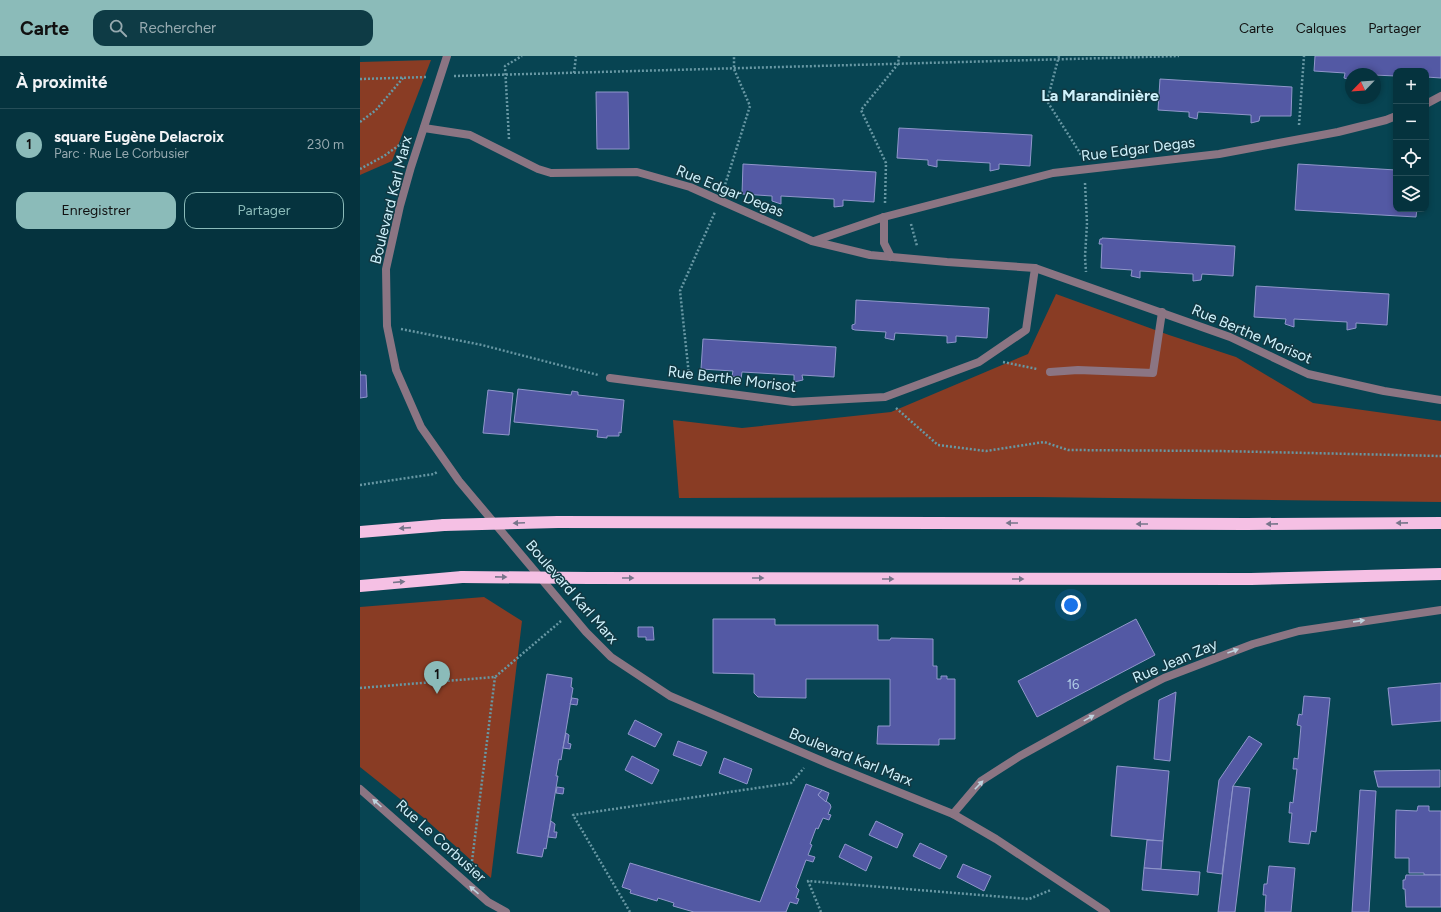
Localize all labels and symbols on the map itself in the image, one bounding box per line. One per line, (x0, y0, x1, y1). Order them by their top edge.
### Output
north arrow (1345, 68, 1381, 104)
district label: La Marandinière (1041, 86, 1159, 105)
street label: Rue Edgar Degas (1080, 133, 1196, 165)
street label: Boulevard Karl Marx (366, 134, 416, 266)
street label: Rue Edgar Degas (674, 161, 786, 221)
street label: Rue Berthe Morisot (1189, 300, 1315, 368)
street label: Rue Berthe Morisot (667, 362, 798, 396)
one-way arrow (512, 520, 525, 526)
one-way arrow (1006, 520, 1018, 527)
one-way arrow (1395, 520, 1408, 526)
one-way arrow (1135, 521, 1148, 527)
one-way arrow (1265, 521, 1278, 527)
one-way arrow (399, 525, 411, 532)
street label: Boulevard Karl Marx (522, 536, 622, 648)
one-way arrow (495, 574, 508, 580)
one-way arrow (622, 575, 635, 581)
one-way arrow (752, 575, 765, 581)
one-way arrow (882, 576, 895, 582)
one-way arrow (1012, 576, 1025, 582)
one-way arrow (393, 579, 405, 586)
your location (1061, 595, 1081, 615)
one-way arrow (1353, 618, 1365, 624)
street label: Rue Jean Zay (1130, 635, 1220, 687)
one-way arrow (1227, 648, 1239, 654)
pin: 1 (424, 661, 450, 694)
house number: 16 (1067, 677, 1079, 692)
one-way arrow (1083, 714, 1095, 721)
street label: Boulevard Karl Marx (787, 724, 915, 790)
one-way arrow (974, 780, 983, 790)
street label: Rue Le Corbusier (392, 796, 490, 886)
one-way arrow (372, 798, 382, 808)
one-way arrow (469, 885, 479, 894)

